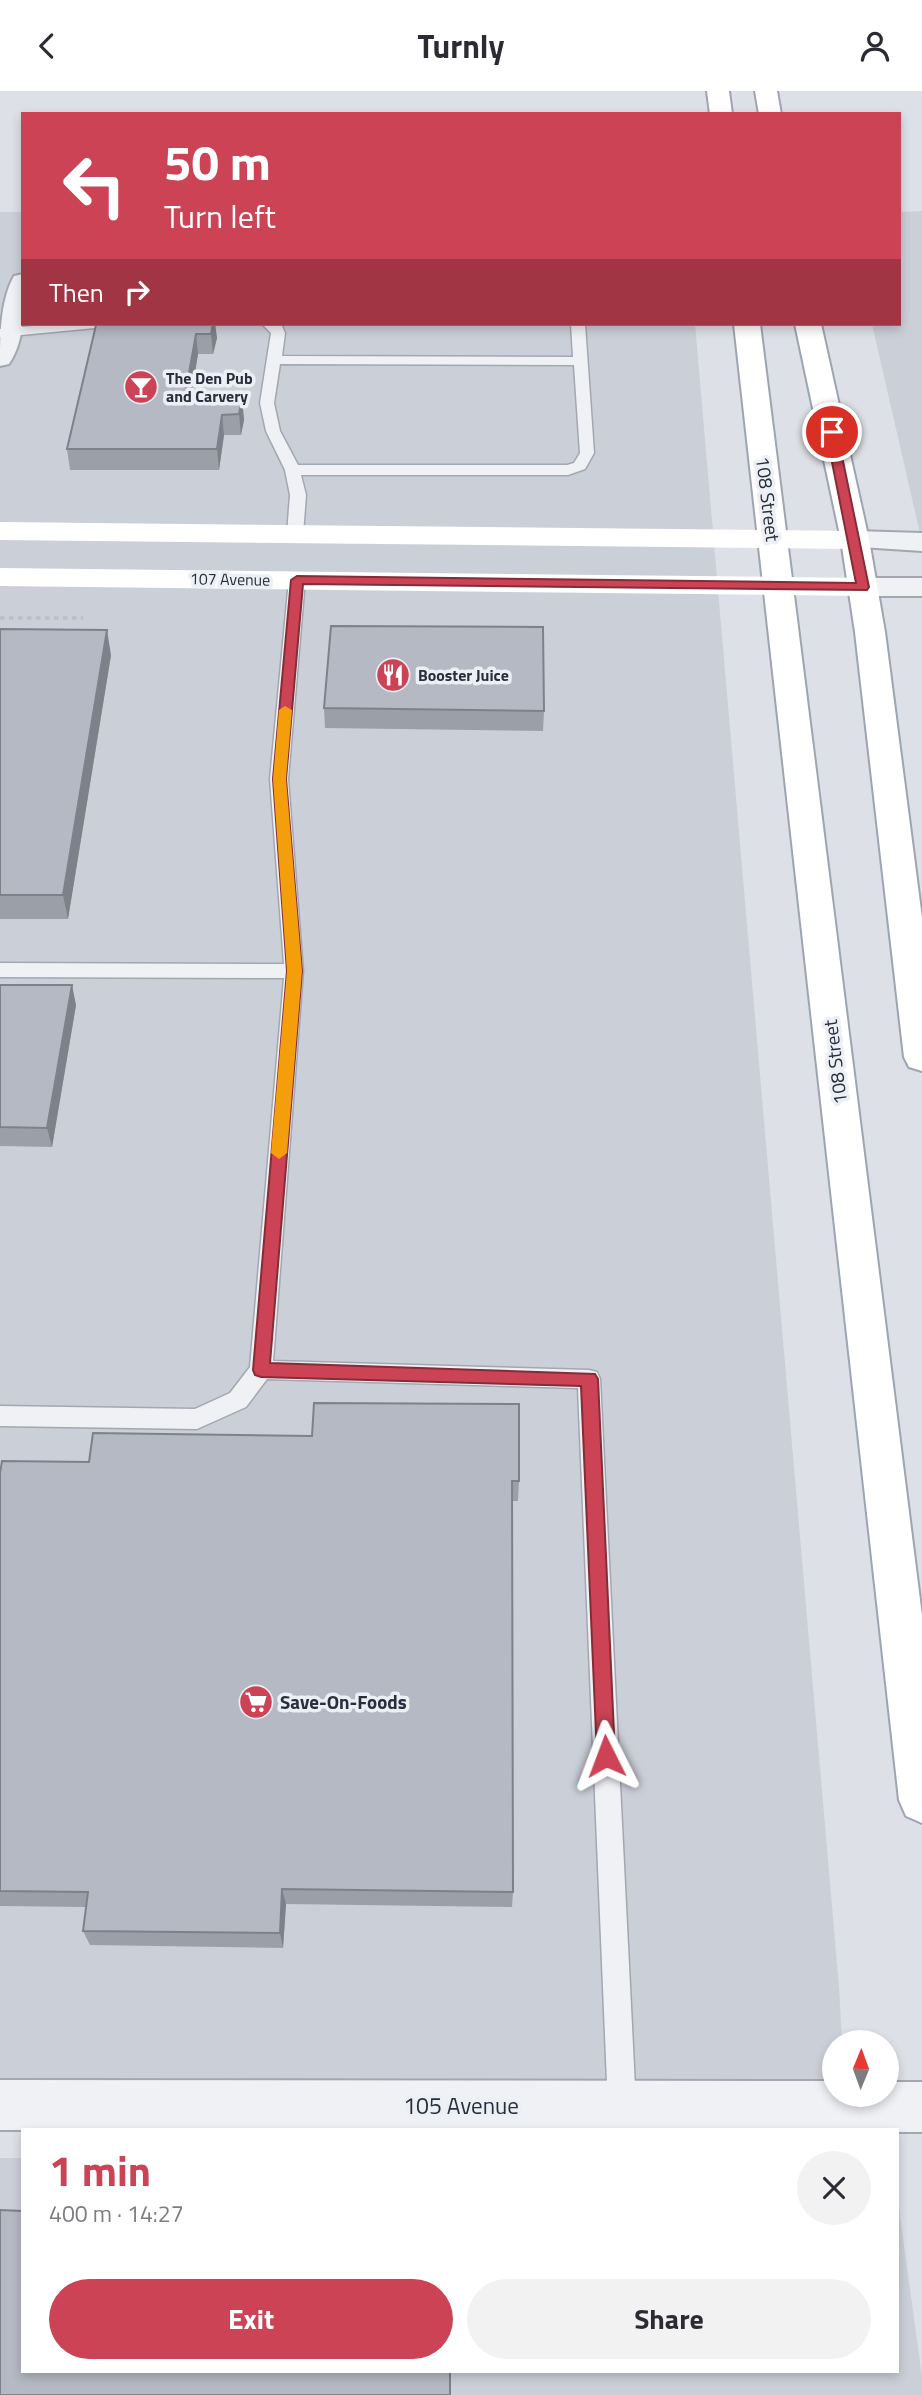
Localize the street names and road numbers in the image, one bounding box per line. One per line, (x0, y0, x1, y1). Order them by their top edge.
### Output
street label: 108 Street (749, 455, 788, 543)
street label: 107 Avenue (190, 566, 270, 592)
street label: 108 Street (815, 1018, 854, 1106)
street label: 105 Avenue (403, 2088, 519, 2123)

